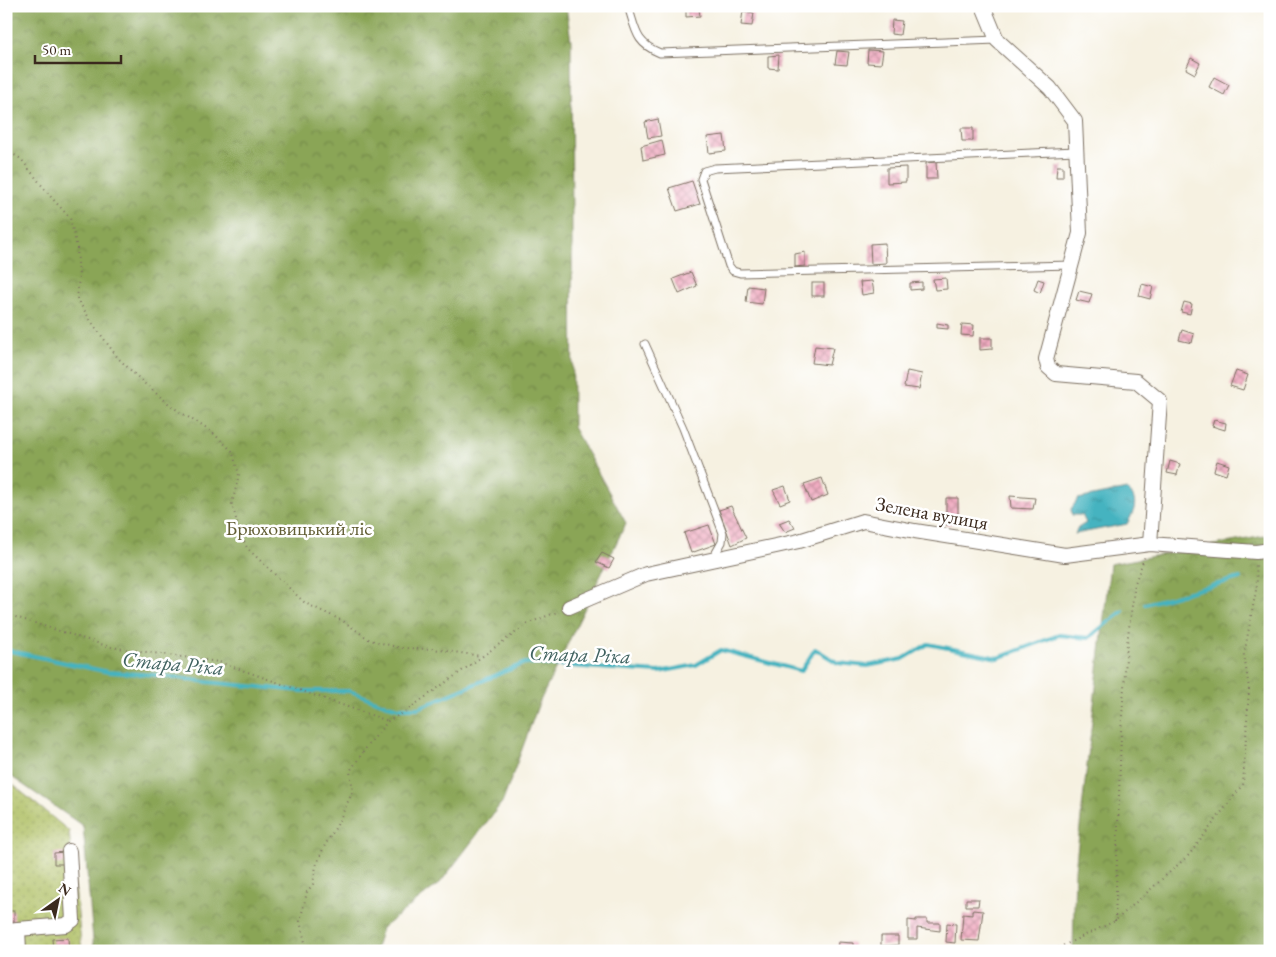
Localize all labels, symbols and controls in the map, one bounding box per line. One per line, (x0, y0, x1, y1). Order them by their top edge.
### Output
scale bar (35, 32, 121, 64)
text: 50 m (42, 40, 71, 59)
street label: Зелена вулиця (874, 490, 990, 536)
park label: Брюховицький ліс (225, 515, 373, 541)
water label: Стара Ріка (529, 639, 631, 669)
water label: Стара Ріка (121, 645, 225, 681)
north arrow (32, 874, 82, 924)
text: N (55, 878, 75, 900)

